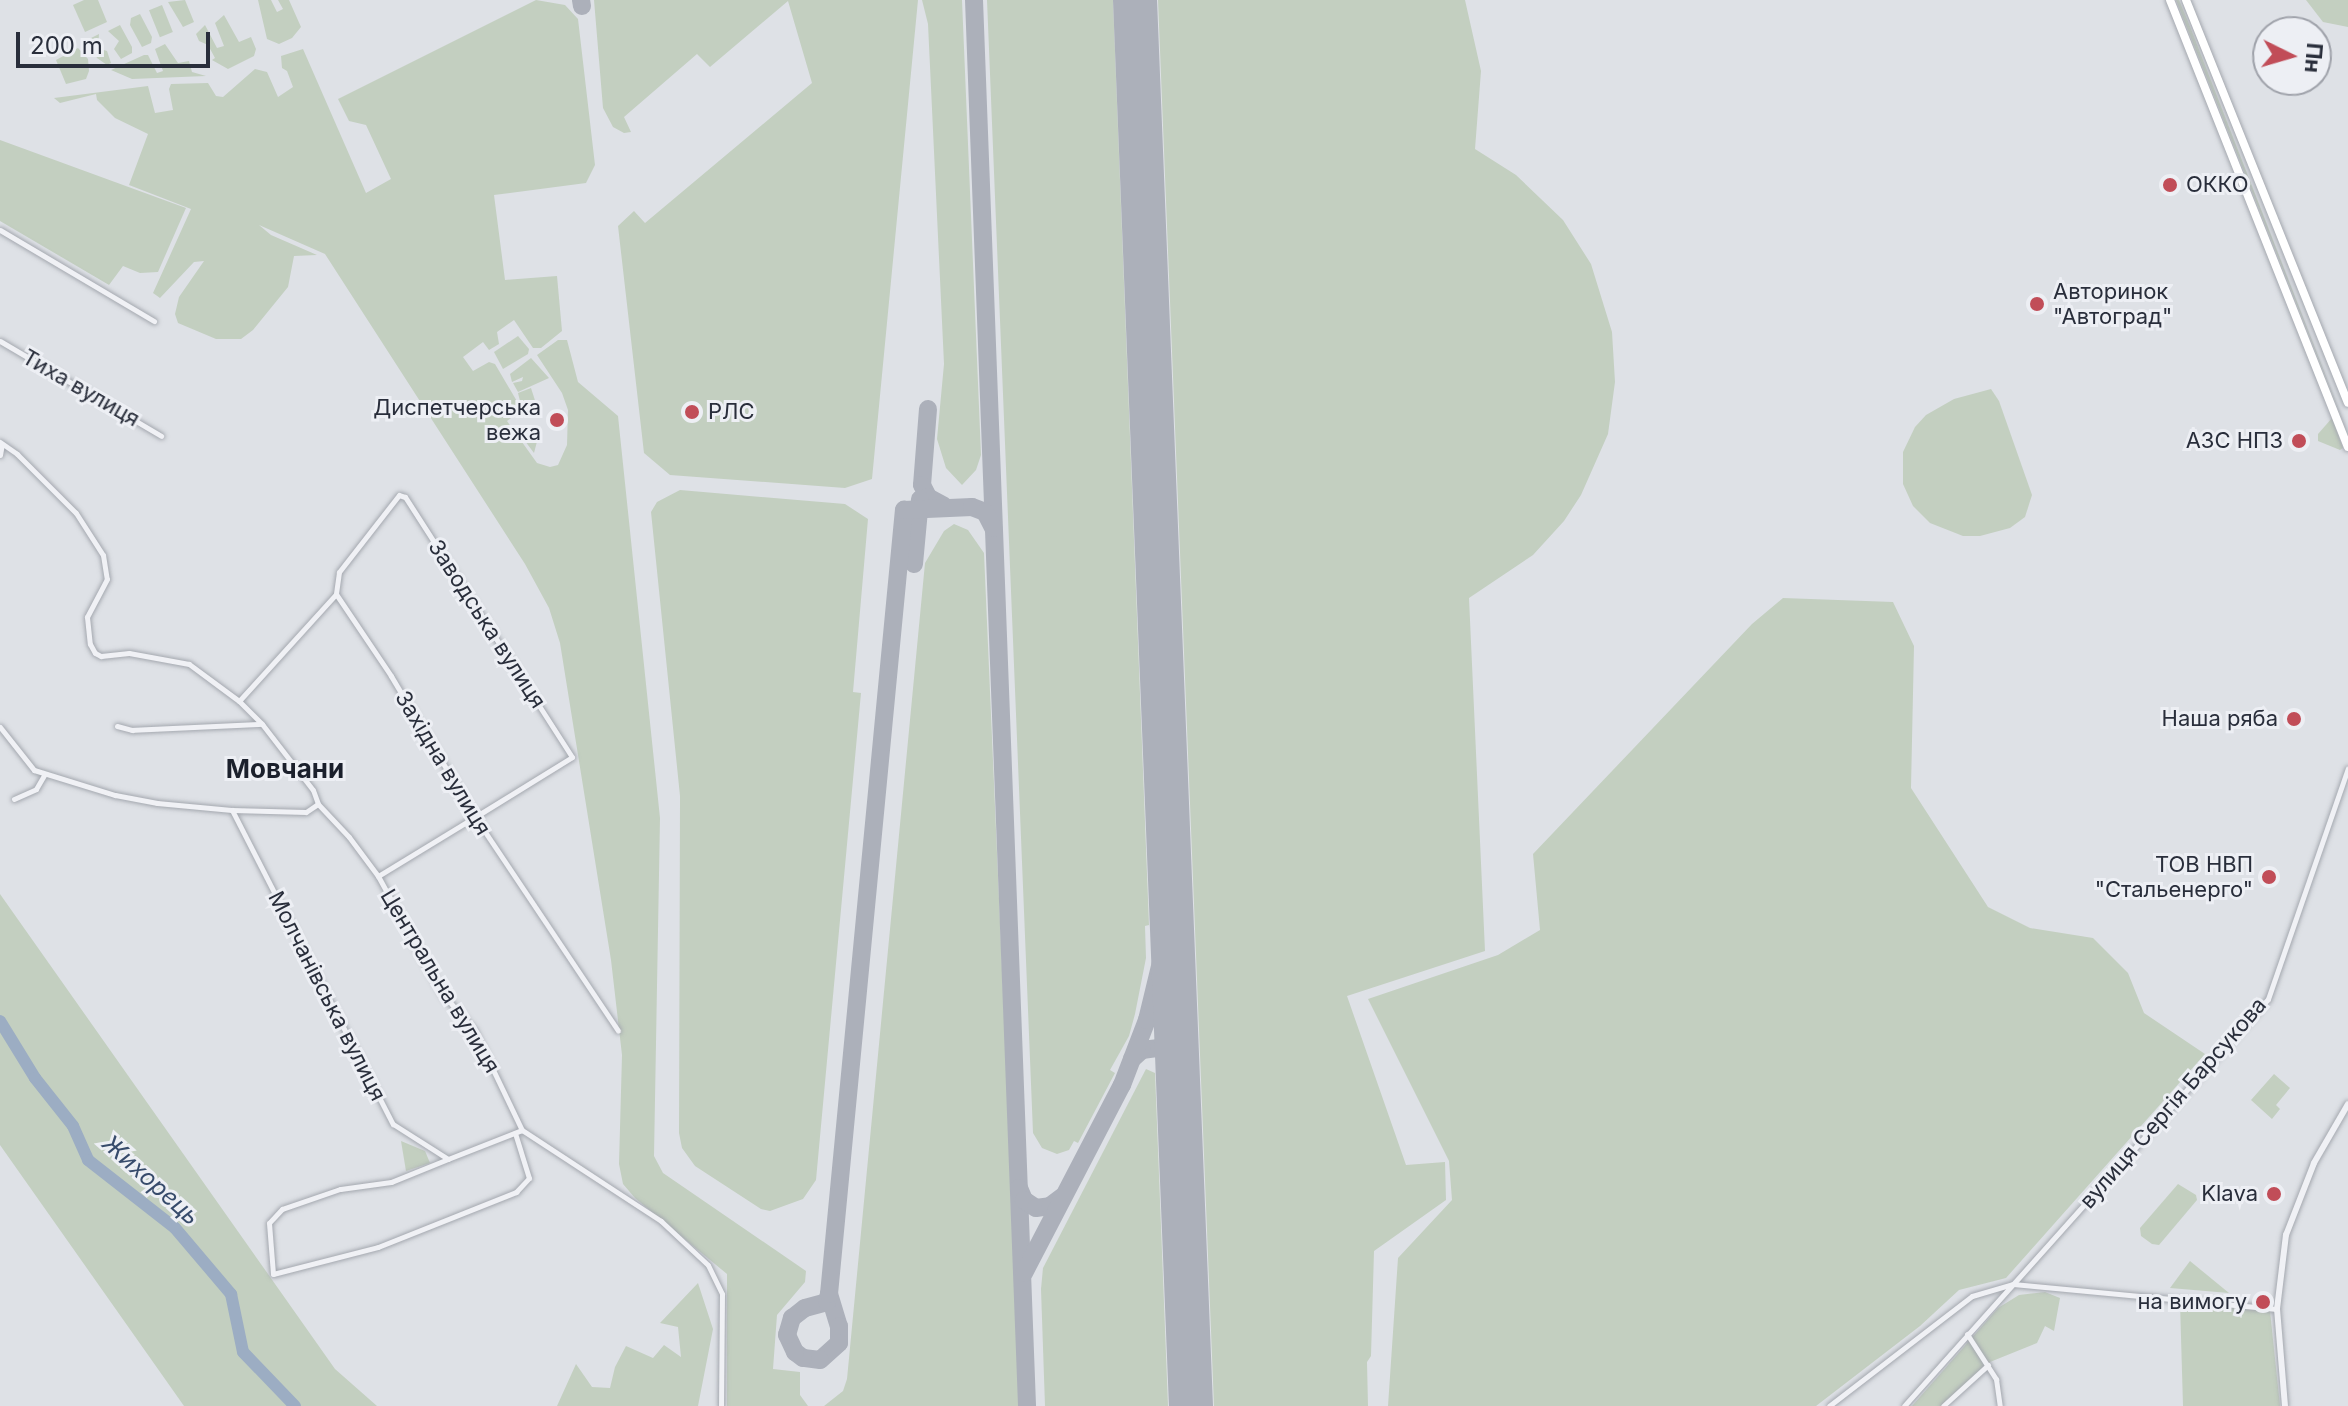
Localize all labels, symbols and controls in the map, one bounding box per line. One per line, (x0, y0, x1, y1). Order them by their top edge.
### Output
scale bar (20, 16, 214, 66)
north arrow (2252, 16, 2332, 96)
text: 200 m (30, 31, 103, 60)
text: Пн (2300, 42, 2328, 74)
place label: ОККО (2186, 172, 2248, 198)
marker: ОККО (2161, 176, 2179, 194)
place label: Авторинок "Автоград" (2053, 278, 2172, 330)
marker: Авторинок "Автоград" (2028, 295, 2046, 313)
street label: Тиха вулиця (18, 344, 144, 432)
place label: Диспетчерська вежа (373, 394, 541, 446)
place label: РЛС (708, 399, 755, 425)
marker: РЛС (683, 403, 701, 421)
marker: Диспетчерська вежа (548, 411, 566, 429)
place label: АЗС НПЗ (2186, 428, 2283, 454)
marker: АЗС НПЗ (2290, 432, 2308, 450)
street label: Заводська вулиця (423, 535, 551, 713)
street label: Західна вулиця (390, 686, 496, 840)
place label: Наша ряба (2162, 706, 2278, 732)
marker: Наша ряба (2285, 710, 2303, 728)
district label: Мовчани (226, 753, 344, 785)
place label: ТОВ НВП "Стальенерго" (2095, 851, 2253, 902)
marker: ТОВ НВП "Стальенерго" (2260, 868, 2278, 886)
street label: Центральна вулиця (375, 884, 505, 1078)
street label: Молчанівська вулиця (263, 887, 391, 1105)
street label: вулиця Сергія Барсукова (2074, 992, 2272, 1214)
water label: Жихорець (97, 1129, 205, 1231)
place label: Klava (2201, 1181, 2258, 1207)
marker: Klava (2265, 1185, 2283, 1203)
place label: на вимогу (2138, 1289, 2247, 1315)
marker: на вимогу (2254, 1293, 2272, 1311)

